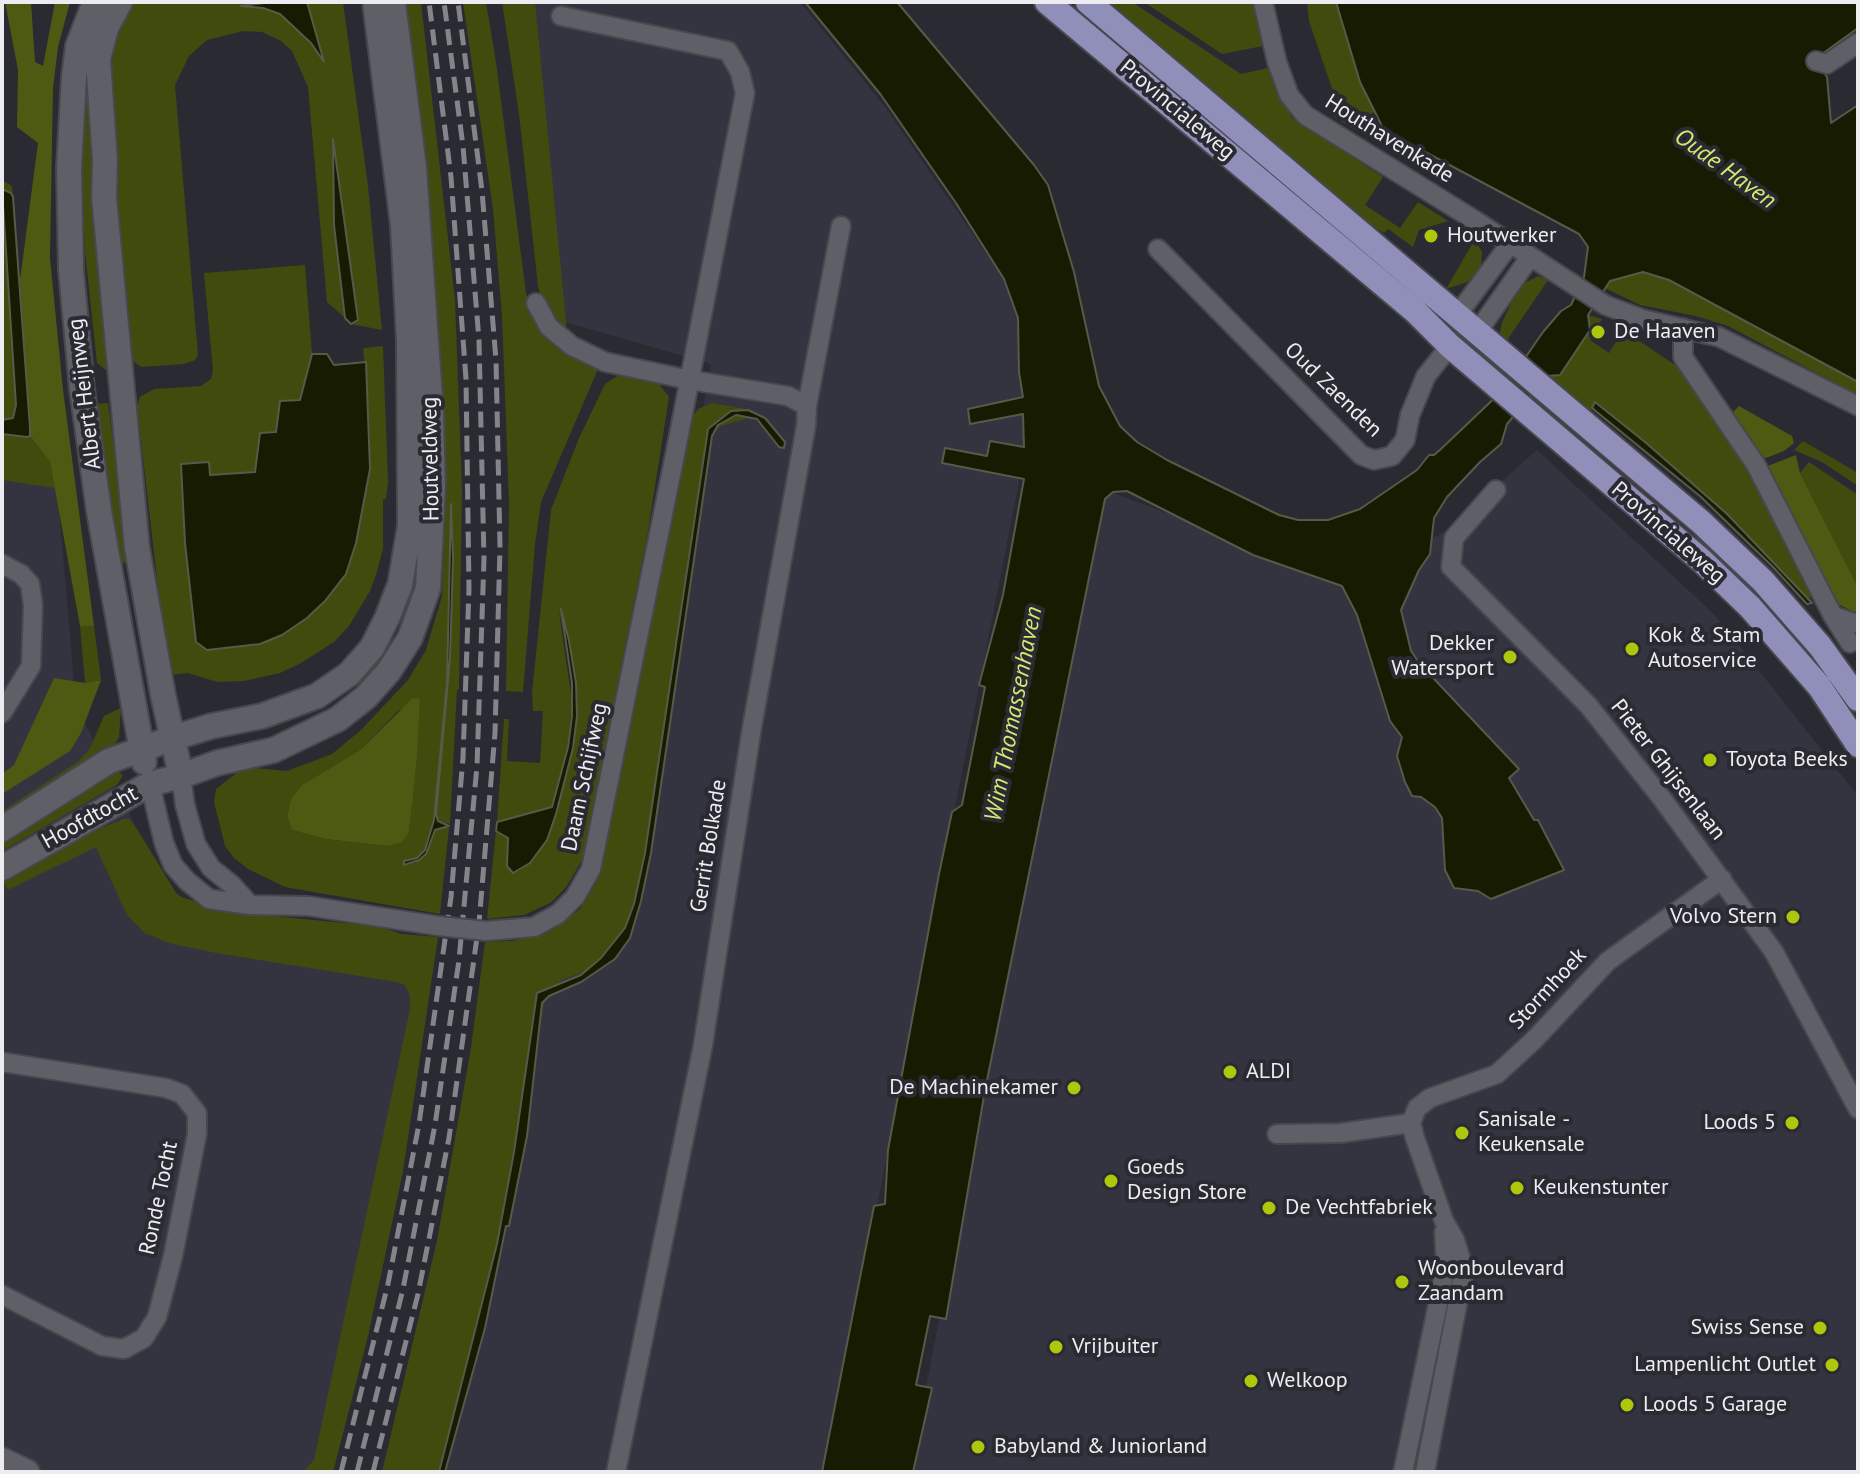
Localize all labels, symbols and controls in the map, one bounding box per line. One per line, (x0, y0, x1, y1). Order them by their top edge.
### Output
street label: Provincialeweg (1114, 54, 1240, 166)
street label: Houthavenkade (1320, 89, 1458, 189)
water label: Oude Haven (1669, 122, 1781, 216)
place label: Houtwerker (1447, 223, 1556, 249)
marker: Houtwerker (1422, 227, 1440, 245)
street label: Albert Heijnweg (63, 317, 107, 471)
place label: De Haaven (1614, 319, 1716, 345)
marker: De Haaven (1589, 323, 1607, 341)
street label: Oud Zaenden (1279, 337, 1387, 443)
street label: Houtveldweg (417, 397, 445, 521)
street label: Provincialeweg (1606, 477, 1730, 589)
water label: Wim Thomassenhaven (979, 604, 1049, 824)
place label: Kok & Stam Autoservice (1648, 623, 1760, 674)
place label: Dekker Watersport (1391, 631, 1494, 682)
marker: Kok & Stam Autoservice (1623, 640, 1641, 658)
marker: Dekker Watersport (1501, 648, 1519, 666)
street label: Pieter Ghijsenlaan (1605, 694, 1731, 846)
street label: Daam Schijfweg (556, 700, 614, 854)
place label: Toyota Beeks (1726, 747, 1848, 773)
marker: Toyota Beeks (1701, 751, 1719, 769)
street label: Gerrit Bolkade (685, 778, 733, 914)
street label: Hoofdtocht (38, 781, 142, 855)
place label: Volvo Stern (1670, 904, 1777, 930)
marker: Volvo Stern (1784, 908, 1802, 926)
street label: Stormhoek (1504, 943, 1592, 1035)
place label: ALDI (1246, 1059, 1291, 1085)
marker: ALDI (1221, 1063, 1239, 1081)
place label: De Machinekamer (889, 1075, 1058, 1101)
marker: De Machinekamer (1065, 1079, 1083, 1097)
place label: Sanisale - Keukensale (1478, 1107, 1585, 1158)
place label: Loods 5 (1703, 1110, 1776, 1136)
marker: Loods 5 (1783, 1114, 1801, 1132)
marker: Sanisale - Keukensale (1453, 1124, 1471, 1142)
street label: Ronde Tocht (134, 1139, 184, 1257)
place label: Goeds Design Store (1127, 1155, 1247, 1206)
marker: Goeds Design Store (1102, 1172, 1120, 1190)
place label: Keukenstunter (1533, 1175, 1668, 1201)
marker: Keukenstunter (1508, 1179, 1526, 1197)
place label: De Vechtfabriek (1285, 1195, 1433, 1221)
marker: De Vechtfabriek (1260, 1199, 1278, 1217)
place label: Woonboulevard Zaandam (1418, 1256, 1564, 1308)
marker: Woonboulevard Zaandam (1393, 1273, 1411, 1291)
place label: Swiss Sense (1691, 1315, 1804, 1341)
marker: Swiss Sense (1811, 1319, 1829, 1337)
place label: Vrijbuiter (1072, 1334, 1158, 1360)
marker: Vrijbuiter (1047, 1338, 1065, 1356)
place label: Lampenlicht Outlet (1634, 1352, 1816, 1378)
marker: Lampenlicht Outlet (1823, 1356, 1841, 1374)
place label: Welkoop (1267, 1368, 1348, 1394)
marker: Welkoop (1242, 1372, 1260, 1390)
place label: Loods 5 Garage (1643, 1392, 1787, 1418)
marker: Loods 5 Garage (1618, 1396, 1636, 1414)
place label: Babyland & Juniorland (994, 1434, 1207, 1460)
marker: Babyland & Juniorland (969, 1438, 987, 1456)

